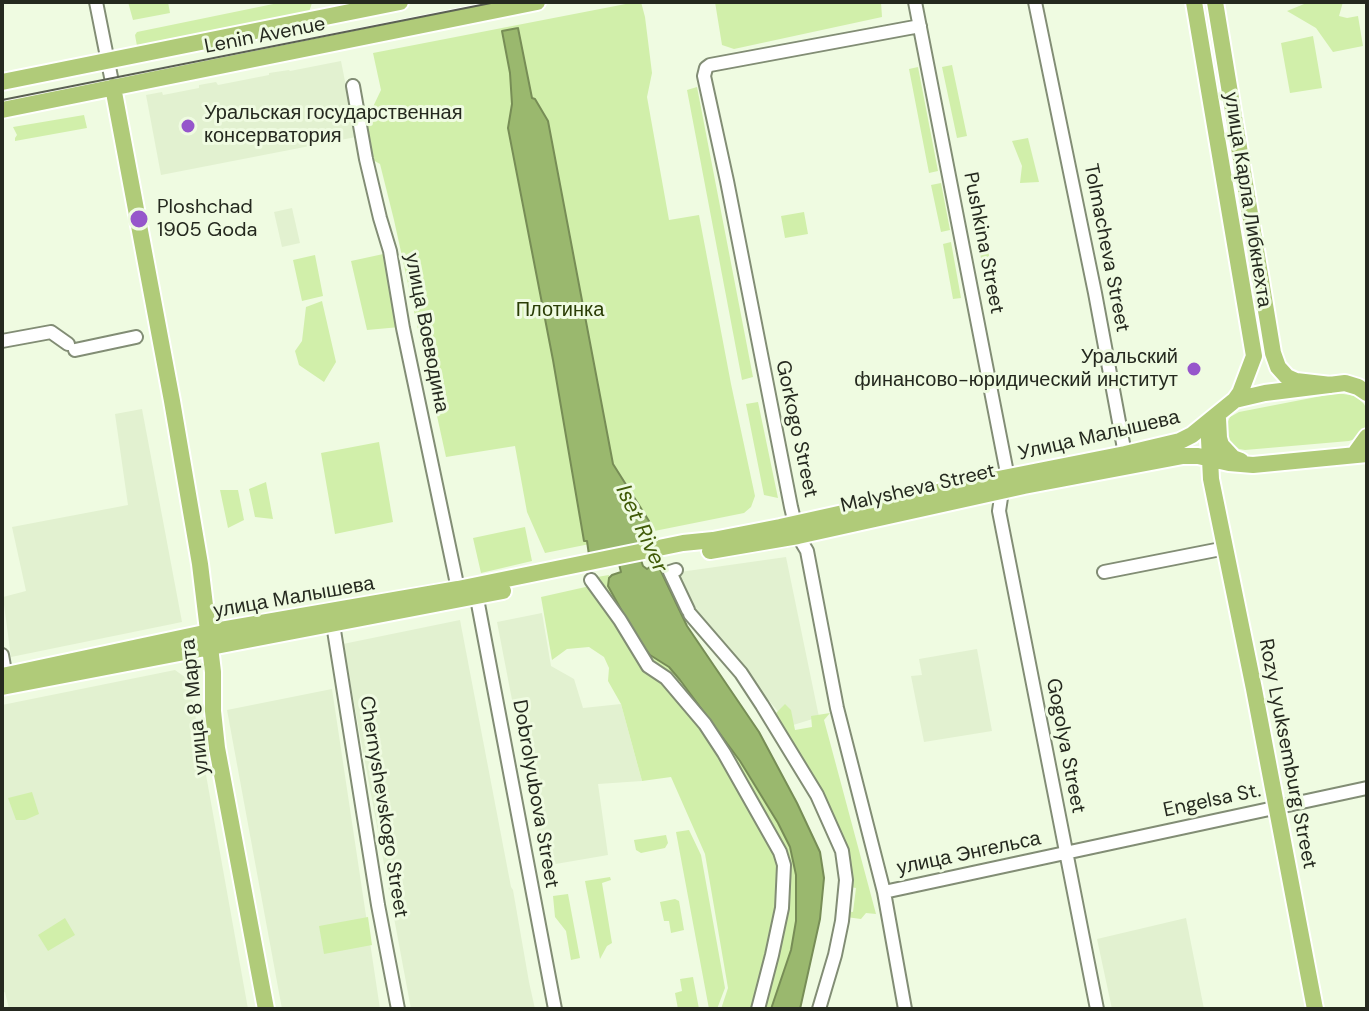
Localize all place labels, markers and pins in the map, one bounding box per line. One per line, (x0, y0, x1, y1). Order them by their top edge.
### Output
place label: Уральская государственная консерватория (204, 102, 463, 149)
marker: Уральская государственная консерватория (179, 117, 197, 135)
place label: Ploshchad 1905 Goda (157, 196, 257, 243)
marker: Ploshchad 1905 Goda (128, 208, 150, 230)
place label: Уральский финансово-юридический институт (854, 346, 1178, 393)
marker: Уральский финансово-юридический институт (1185, 360, 1203, 378)

